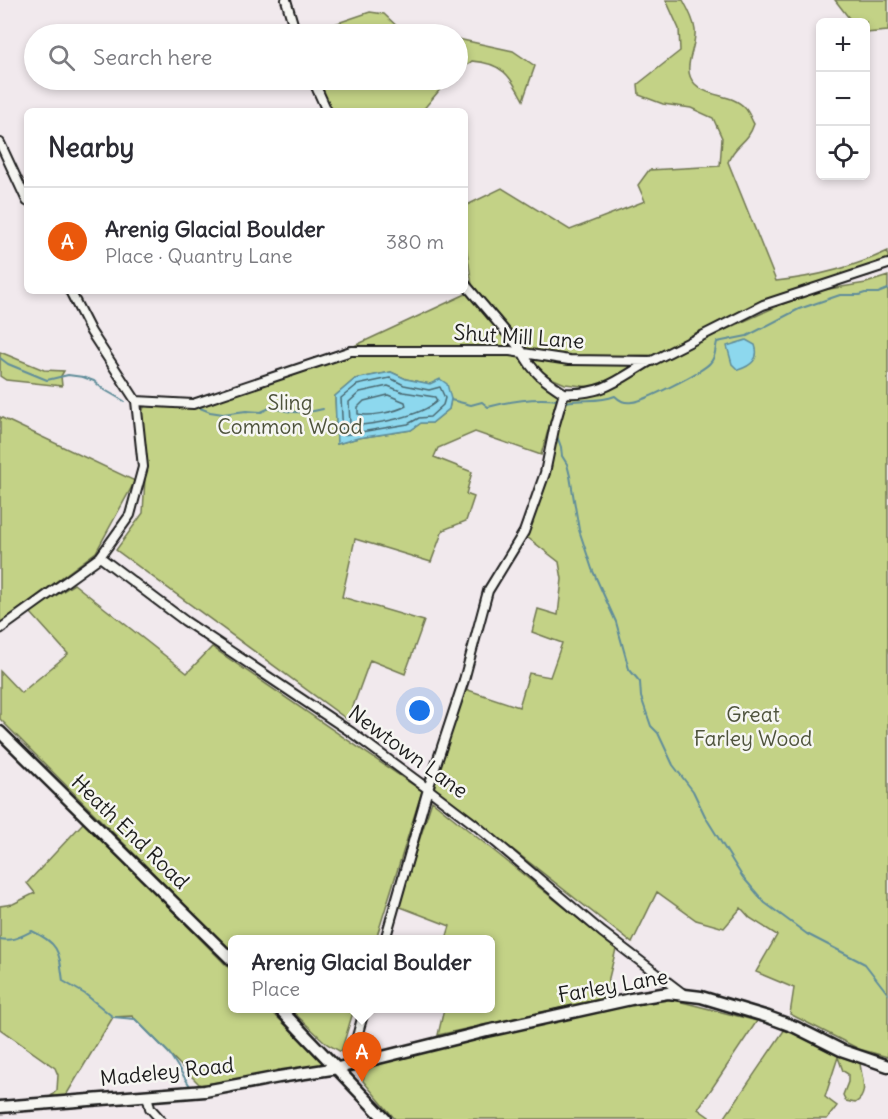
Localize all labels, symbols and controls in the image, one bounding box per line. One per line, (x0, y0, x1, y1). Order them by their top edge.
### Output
map controls (816, 18, 870, 180)
button: + (816, 18, 870, 72)
search box (24, 24, 468, 90)
icon: search (45, 41, 78, 74)
text: Search here (93, 43, 212, 71)
button: − (816, 72, 870, 126)
button: locate (816, 126, 870, 180)
text: Nearby (48, 131, 134, 164)
text: Arenig Glacial Boulder (105, 215, 325, 243)
text: A (61, 229, 74, 254)
text: 380 m (386, 229, 444, 254)
text: Place · Quantry Lane (105, 243, 292, 268)
street label: Shut Mill Lane (453, 318, 585, 355)
park label: Sling Common Wood (217, 389, 363, 440)
your location (405, 696, 434, 725)
street label: Newtown Lane (343, 699, 473, 804)
park label: Great Farley Wood (694, 701, 812, 752)
street label: Heath End Road (66, 769, 195, 895)
popup (228, 935, 495, 1013)
text: Arenig Glacial Boulder (252, 948, 471, 976)
street label: Farley Lane (556, 963, 670, 1008)
text: Place (252, 976, 300, 1001)
pin: A (342, 1032, 382, 1082)
street label: Madeley Road (99, 1051, 235, 1092)

